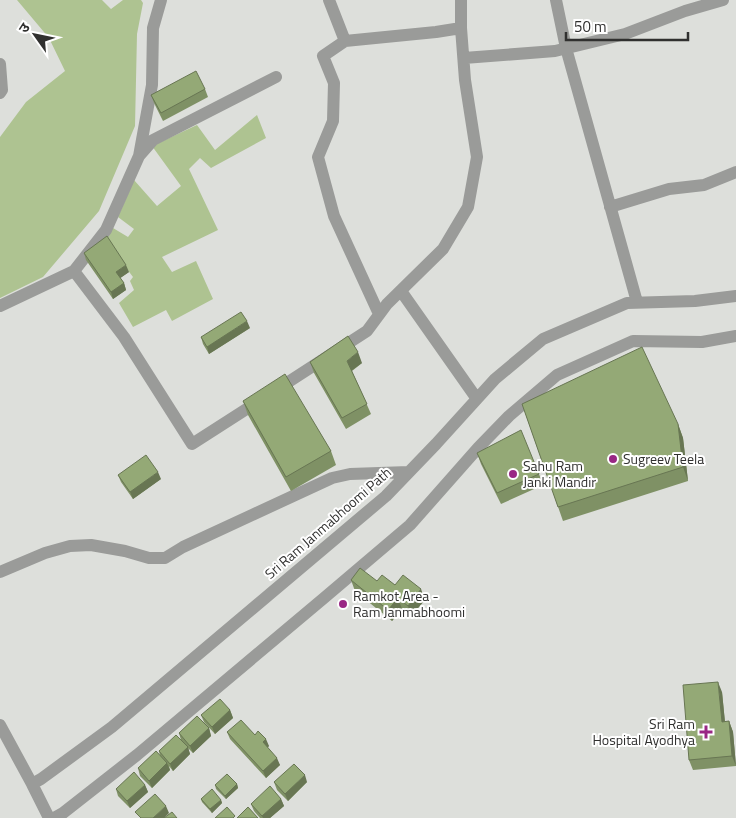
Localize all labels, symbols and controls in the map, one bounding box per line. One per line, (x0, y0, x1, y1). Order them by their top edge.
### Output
north arrow (10, 10, 60, 60)
scale bar (566, 10, 688, 42)
text: 50 m (574, 15, 607, 38)
text: उ (13, 18, 35, 37)
place label: Sugreev Teela (623, 448, 704, 469)
marker: Sugreev Teela (607, 453, 619, 465)
place label: Sahu Ram Janki Mandir (523, 455, 596, 492)
street label: Sri Ram Janmabhoomi Path (260, 462, 396, 584)
marker: Sahu Ram Janki Mandir (507, 468, 519, 480)
place label: Ramkot Area - Ram Janmabhoomi (353, 585, 465, 622)
marker: Ramkot Area - Ram Janmabhoomi (337, 598, 349, 610)
place label: Sri Ram Hospital Ayodhya (592, 713, 695, 750)
marker: Sri Ram Hospital Ayodhya (699, 725, 713, 739)

